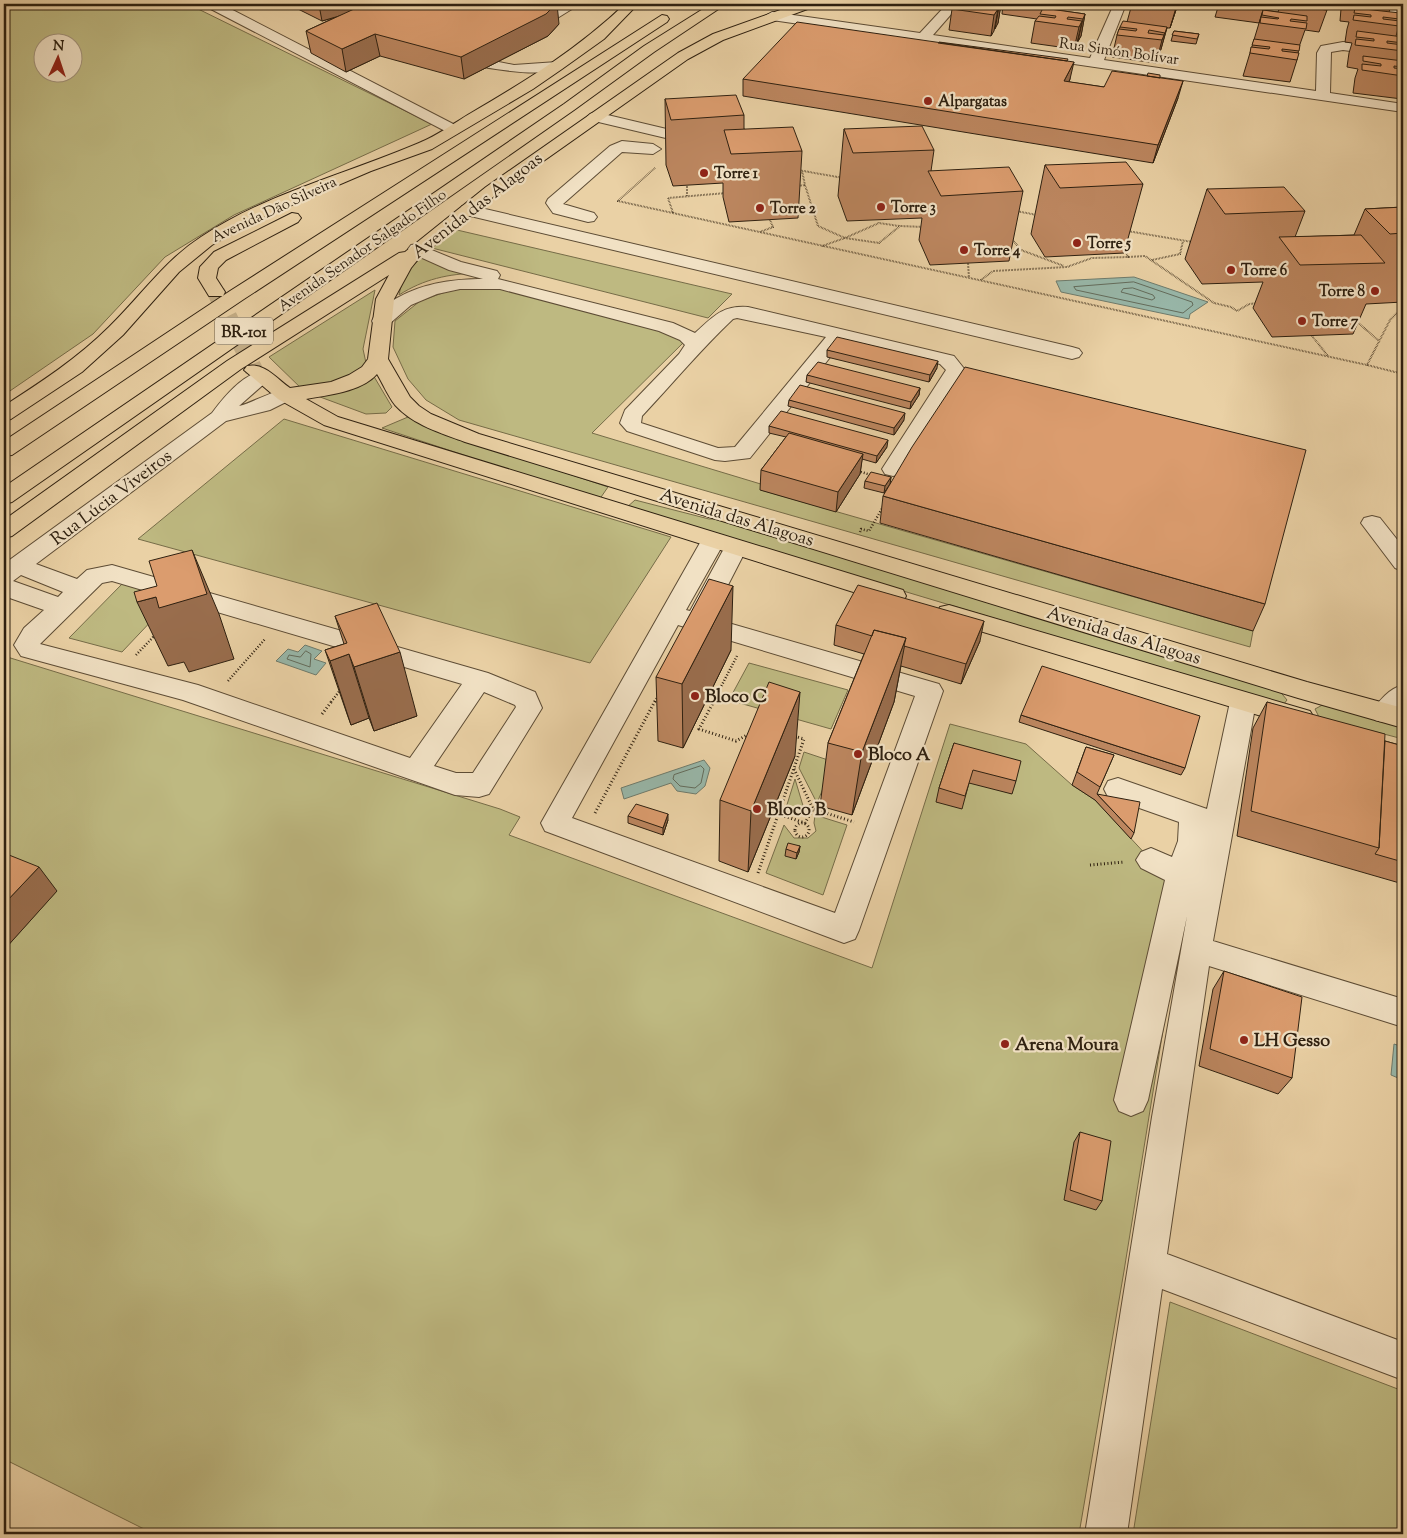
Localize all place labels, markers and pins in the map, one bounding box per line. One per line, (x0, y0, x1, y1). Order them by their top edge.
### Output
place label: Alpargatas (938, 92, 1007, 113)
marker: Alpargatas (922, 95, 934, 107)
place label: Torre 1 (714, 164, 759, 185)
marker: Torre 1 (698, 167, 710, 179)
place label: Torre 3 (891, 198, 936, 219)
place label: Torre 2 (770, 199, 817, 220)
marker: Torre 3 (875, 201, 887, 213)
marker: Torre 2 (754, 202, 766, 214)
place label: Torre 5 (1087, 234, 1132, 255)
marker: Torre 5 (1071, 237, 1083, 249)
place label: Torre 4 (974, 241, 1021, 262)
marker: Torre 4 (958, 244, 970, 256)
place label: Torre 6 (1241, 261, 1288, 282)
marker: Torre 6 (1225, 264, 1237, 276)
place label: Torre 8 (1319, 282, 1365, 303)
marker: Torre 8 (1369, 285, 1381, 297)
place label: Torre 7 (1312, 312, 1359, 333)
marker: Torre 7 (1296, 315, 1308, 327)
place label: Bloco C (705, 685, 767, 711)
marker: Bloco C (689, 690, 701, 702)
place label: Bloco A (868, 743, 931, 769)
marker: Bloco A (852, 748, 864, 760)
place label: Bloco B (767, 798, 827, 824)
marker: Bloco B (751, 803, 763, 815)
place label: LH Gesso (1254, 1029, 1330, 1055)
place label: Arena Moura (1015, 1033, 1119, 1059)
marker: LH Gesso (1238, 1034, 1250, 1046)
marker: Arena Moura (999, 1038, 1011, 1050)

